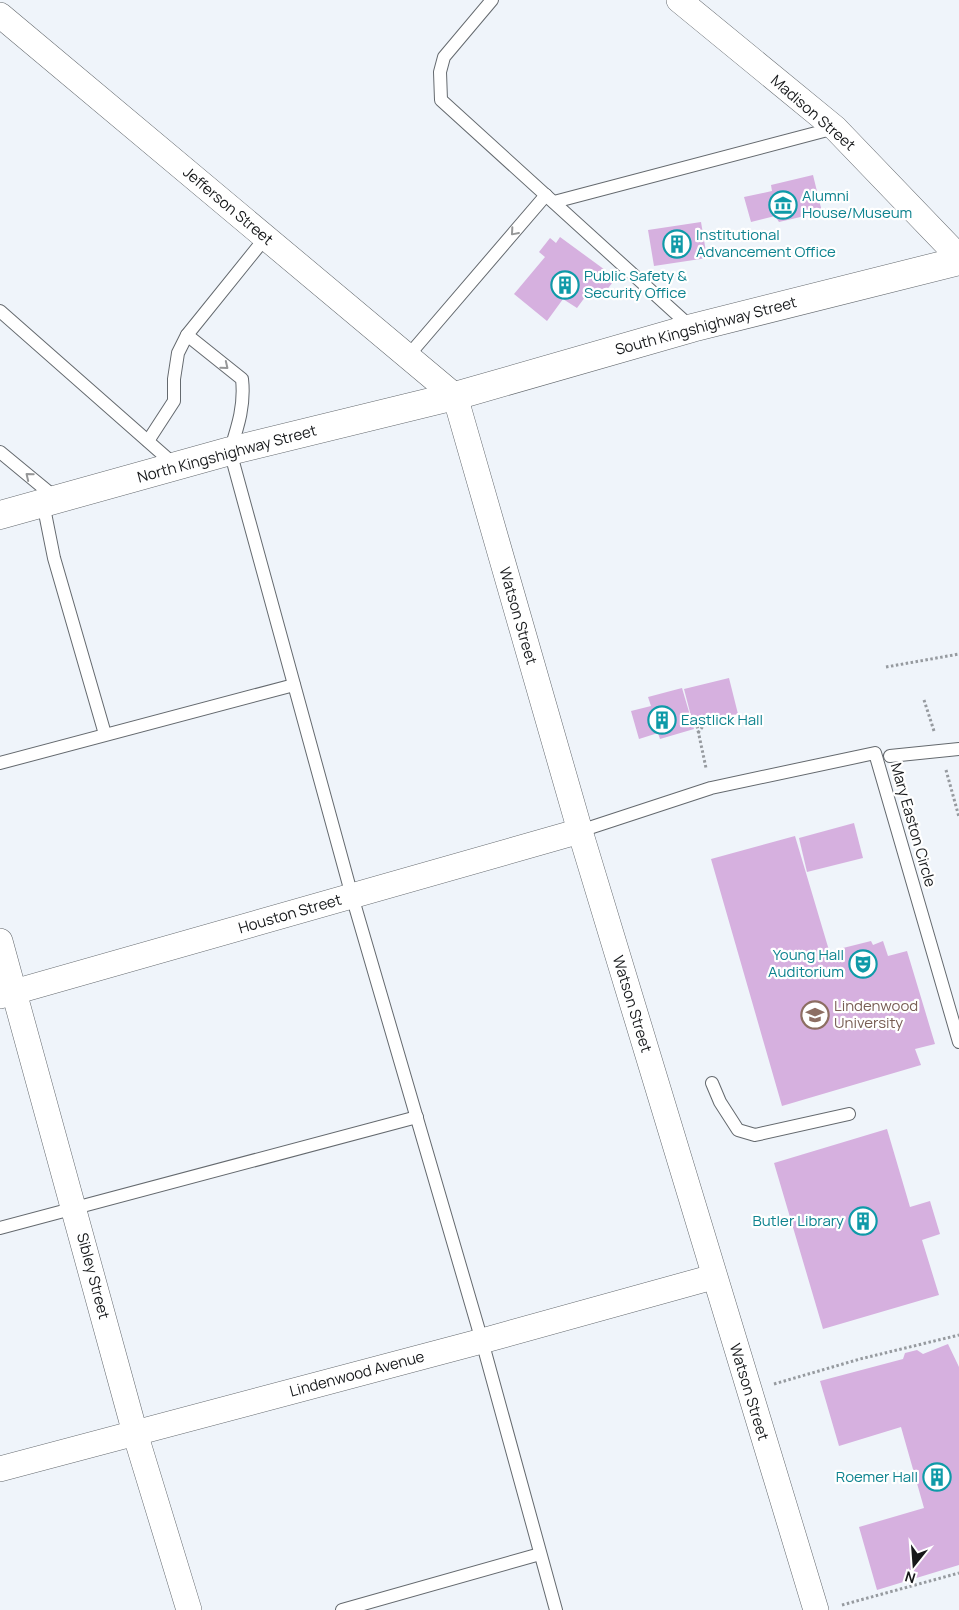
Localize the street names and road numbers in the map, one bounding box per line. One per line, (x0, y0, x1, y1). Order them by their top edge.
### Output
street label: Madison Street (766, 70, 860, 155)
street label: Jefferson Street (179, 162, 278, 250)
street label: South Kingshighway Street (613, 291, 799, 360)
street label: North Kingshighway Street (135, 419, 319, 488)
street label: Watson Street (495, 565, 542, 667)
street label: Mary Easton Circle (886, 760, 941, 890)
street label: Houston Street (236, 889, 344, 938)
street label: Watson Street (608, 953, 657, 1055)
street label: Sibley Street (72, 1230, 115, 1321)
street label: Watson Street (725, 1341, 774, 1443)
street label: Lindenwood Avenue (287, 1345, 427, 1402)

